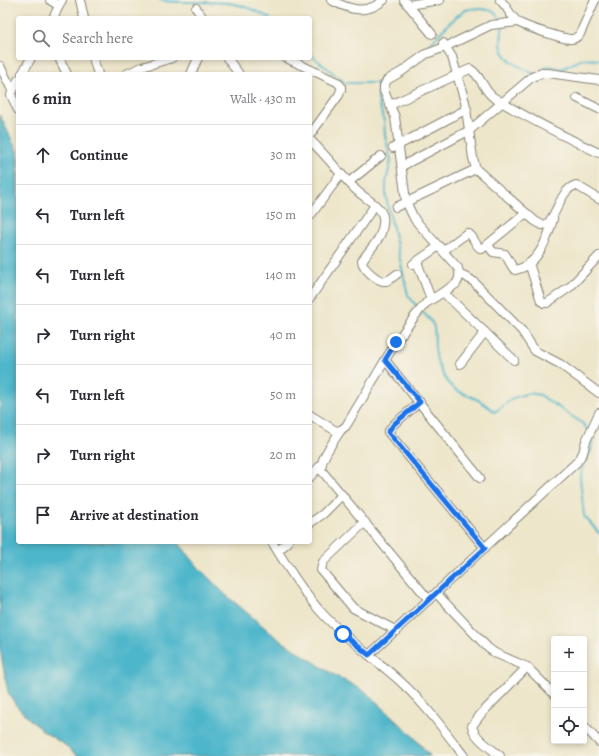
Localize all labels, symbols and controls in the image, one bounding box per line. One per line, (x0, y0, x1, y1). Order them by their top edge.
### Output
search box (16, 16, 312, 60)
icon: search (30, 27, 52, 49)
text: Search here (62, 28, 133, 48)
text: 6 min (32, 87, 72, 110)
text: Walk · 430 m (230, 90, 296, 107)
icon: ahead (32, 144, 54, 166)
text: Continue (70, 145, 128, 165)
text: 30 m (270, 146, 296, 163)
icon: left (32, 204, 54, 226)
text: Turn left (70, 205, 125, 225)
text: 150 m (266, 206, 296, 223)
icon: left (32, 264, 54, 286)
text: Turn left (70, 265, 125, 285)
text: 140 m (265, 266, 296, 283)
icon: right (32, 324, 54, 346)
text: Turn right (70, 325, 135, 345)
text: 40 m (270, 326, 296, 343)
route end (387, 333, 405, 351)
icon: left (32, 384, 54, 406)
text: Turn left (70, 385, 125, 405)
text: 50 m (270, 386, 296, 403)
icon: right (32, 444, 54, 466)
text: Turn right (70, 445, 135, 465)
text: 20 m (270, 446, 296, 463)
icon: arrive (32, 504, 54, 526)
text: Arrive at destination (70, 505, 199, 525)
route start (334, 625, 352, 643)
map controls (551, 636, 587, 744)
button: + (551, 636, 587, 672)
button: − (551, 672, 587, 708)
button: locate (551, 708, 587, 744)

